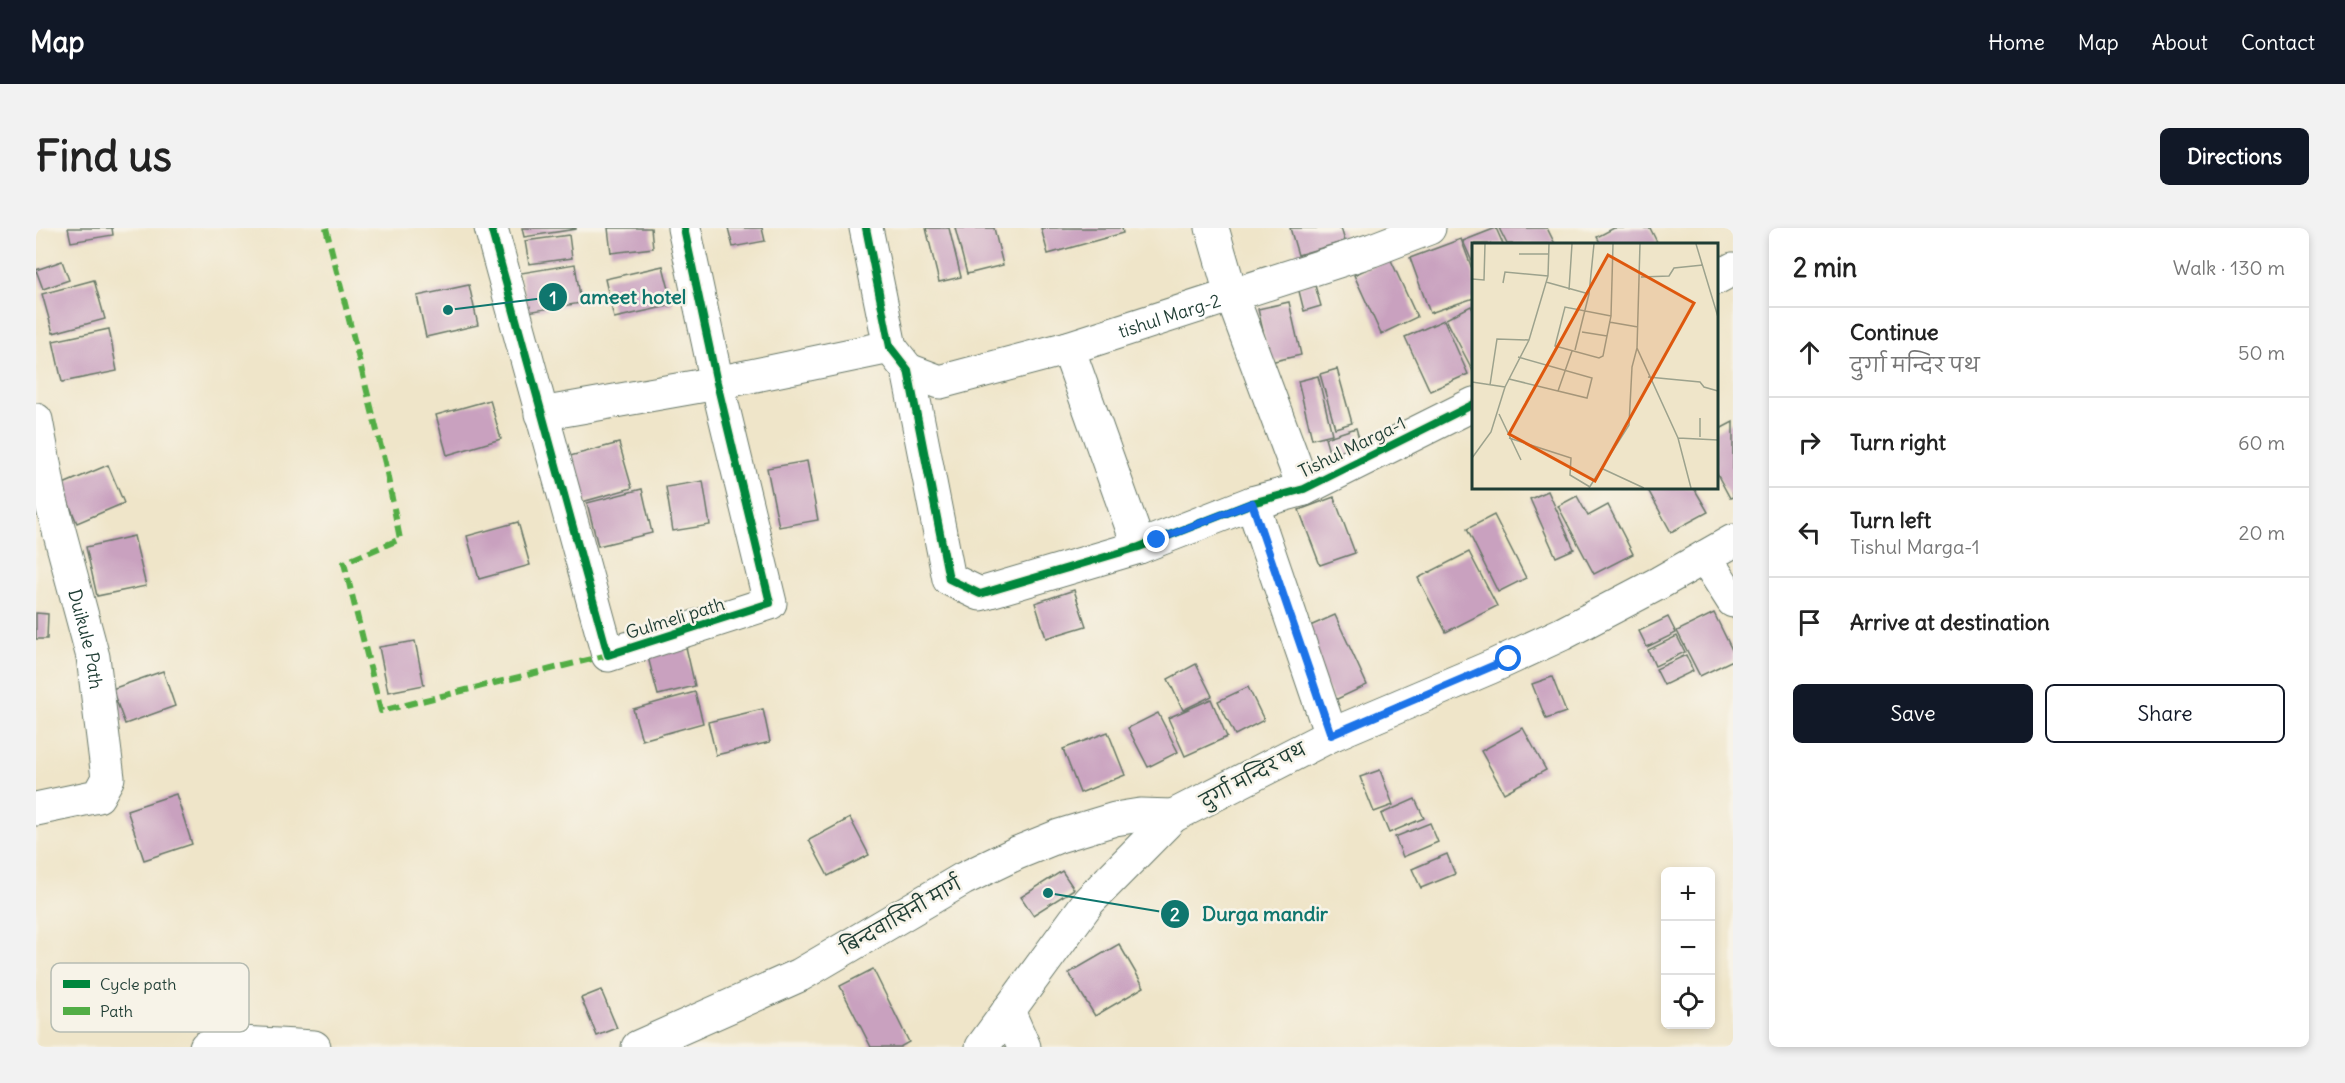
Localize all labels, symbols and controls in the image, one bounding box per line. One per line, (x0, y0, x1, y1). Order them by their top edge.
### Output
text: Map (30, 24, 84, 60)
text: Home (1988, 29, 2045, 56)
text: Map (2078, 29, 2119, 56)
text: About (2152, 29, 2208, 56)
text: Contact (2241, 29, 2315, 56)
button: Directions (2160, 128, 2309, 185)
text: Find us (36, 130, 172, 182)
inset map (1472, 243, 1718, 489)
text: 2 min (1793, 251, 1857, 284)
text: Walk · 130 m (2173, 255, 2285, 280)
callout: ameet hotel (538, 278, 698, 316)
text: ameet hotel (580, 284, 686, 309)
text: 1 (549, 286, 557, 309)
street label: tishul Marg-2 (1115, 288, 1224, 343)
text: Continue (1850, 318, 1939, 346)
icon: ahead (1793, 336, 1826, 369)
text: 50 m (2238, 340, 2285, 365)
text: दुर्गा मन्दिर पथ (1850, 352, 1980, 377)
street label: Tishul Marga-1 (1295, 411, 1409, 483)
icon: right (1793, 426, 1826, 459)
text: Turn right (1850, 428, 1946, 456)
text: 60 m (2238, 430, 2285, 455)
text: Turn left (1850, 506, 1931, 534)
icon: left (1793, 516, 1826, 549)
text: 20 m (2239, 520, 2285, 545)
route end (1143, 526, 1169, 552)
text: Tishul Marga-1 (1850, 534, 1980, 559)
street label: Duikule Path (64, 586, 108, 690)
street label: Gulmeli path (623, 592, 727, 644)
icon: arrive (1793, 606, 1826, 639)
text: Arrive at destination (1850, 608, 2050, 636)
route start (1495, 645, 1521, 671)
button: Save (1793, 684, 2033, 743)
button: Share (2045, 684, 2285, 743)
street label: दुर्गा मन्दिर पथ (1194, 735, 1313, 816)
map controls (1661, 867, 1715, 1029)
button: + (1661, 867, 1715, 921)
street label: बिन्दवासिनी मार्ग (835, 870, 967, 960)
callout: Durga mandir (1160, 895, 1341, 933)
text: Durga mandir (1202, 901, 1329, 926)
text: 2 (1170, 903, 1180, 926)
button: − (1661, 921, 1715, 975)
legend (51, 963, 249, 1032)
text: Cycle path (100, 974, 176, 994)
button: locate (1661, 975, 1715, 1029)
text: Path (100, 1001, 133, 1021)

